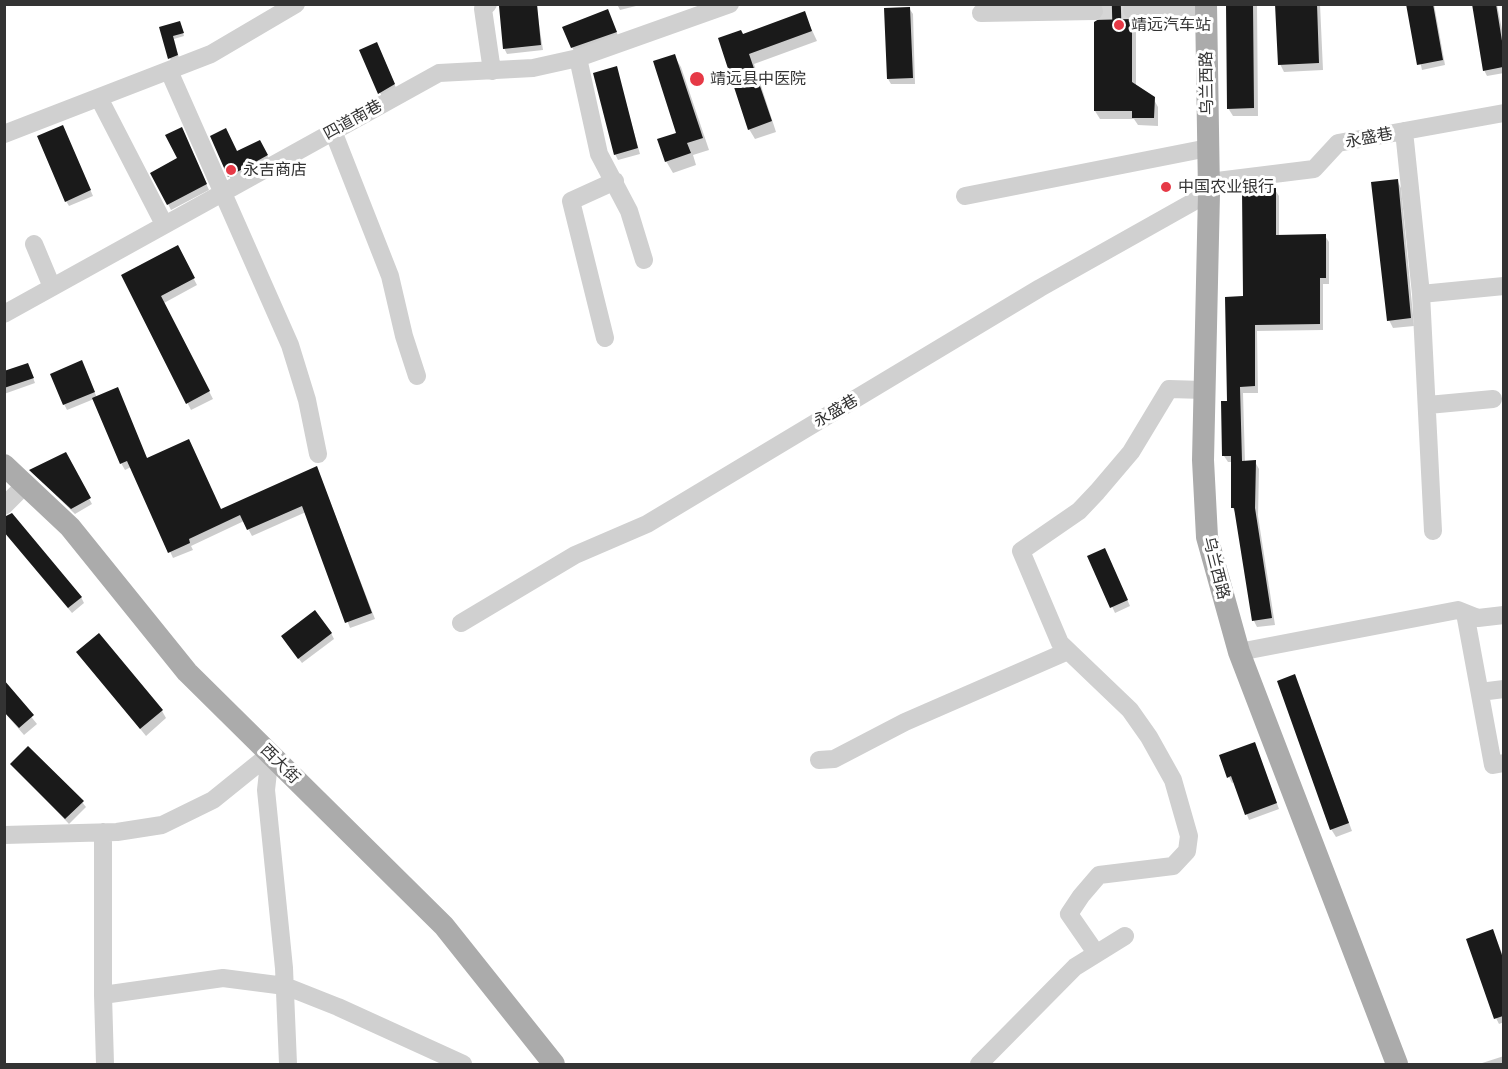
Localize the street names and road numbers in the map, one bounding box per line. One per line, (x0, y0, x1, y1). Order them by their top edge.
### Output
street label: 乌兰西路 (1197, 51, 1217, 115)
street label: 四道南巷 (320, 96, 386, 144)
street label: 永盛巷 (1344, 124, 1394, 152)
street label: 永盛巷 (810, 391, 862, 431)
street label: 乌兰西路 (1199, 535, 1233, 601)
street label: 西大街 (256, 740, 304, 788)

